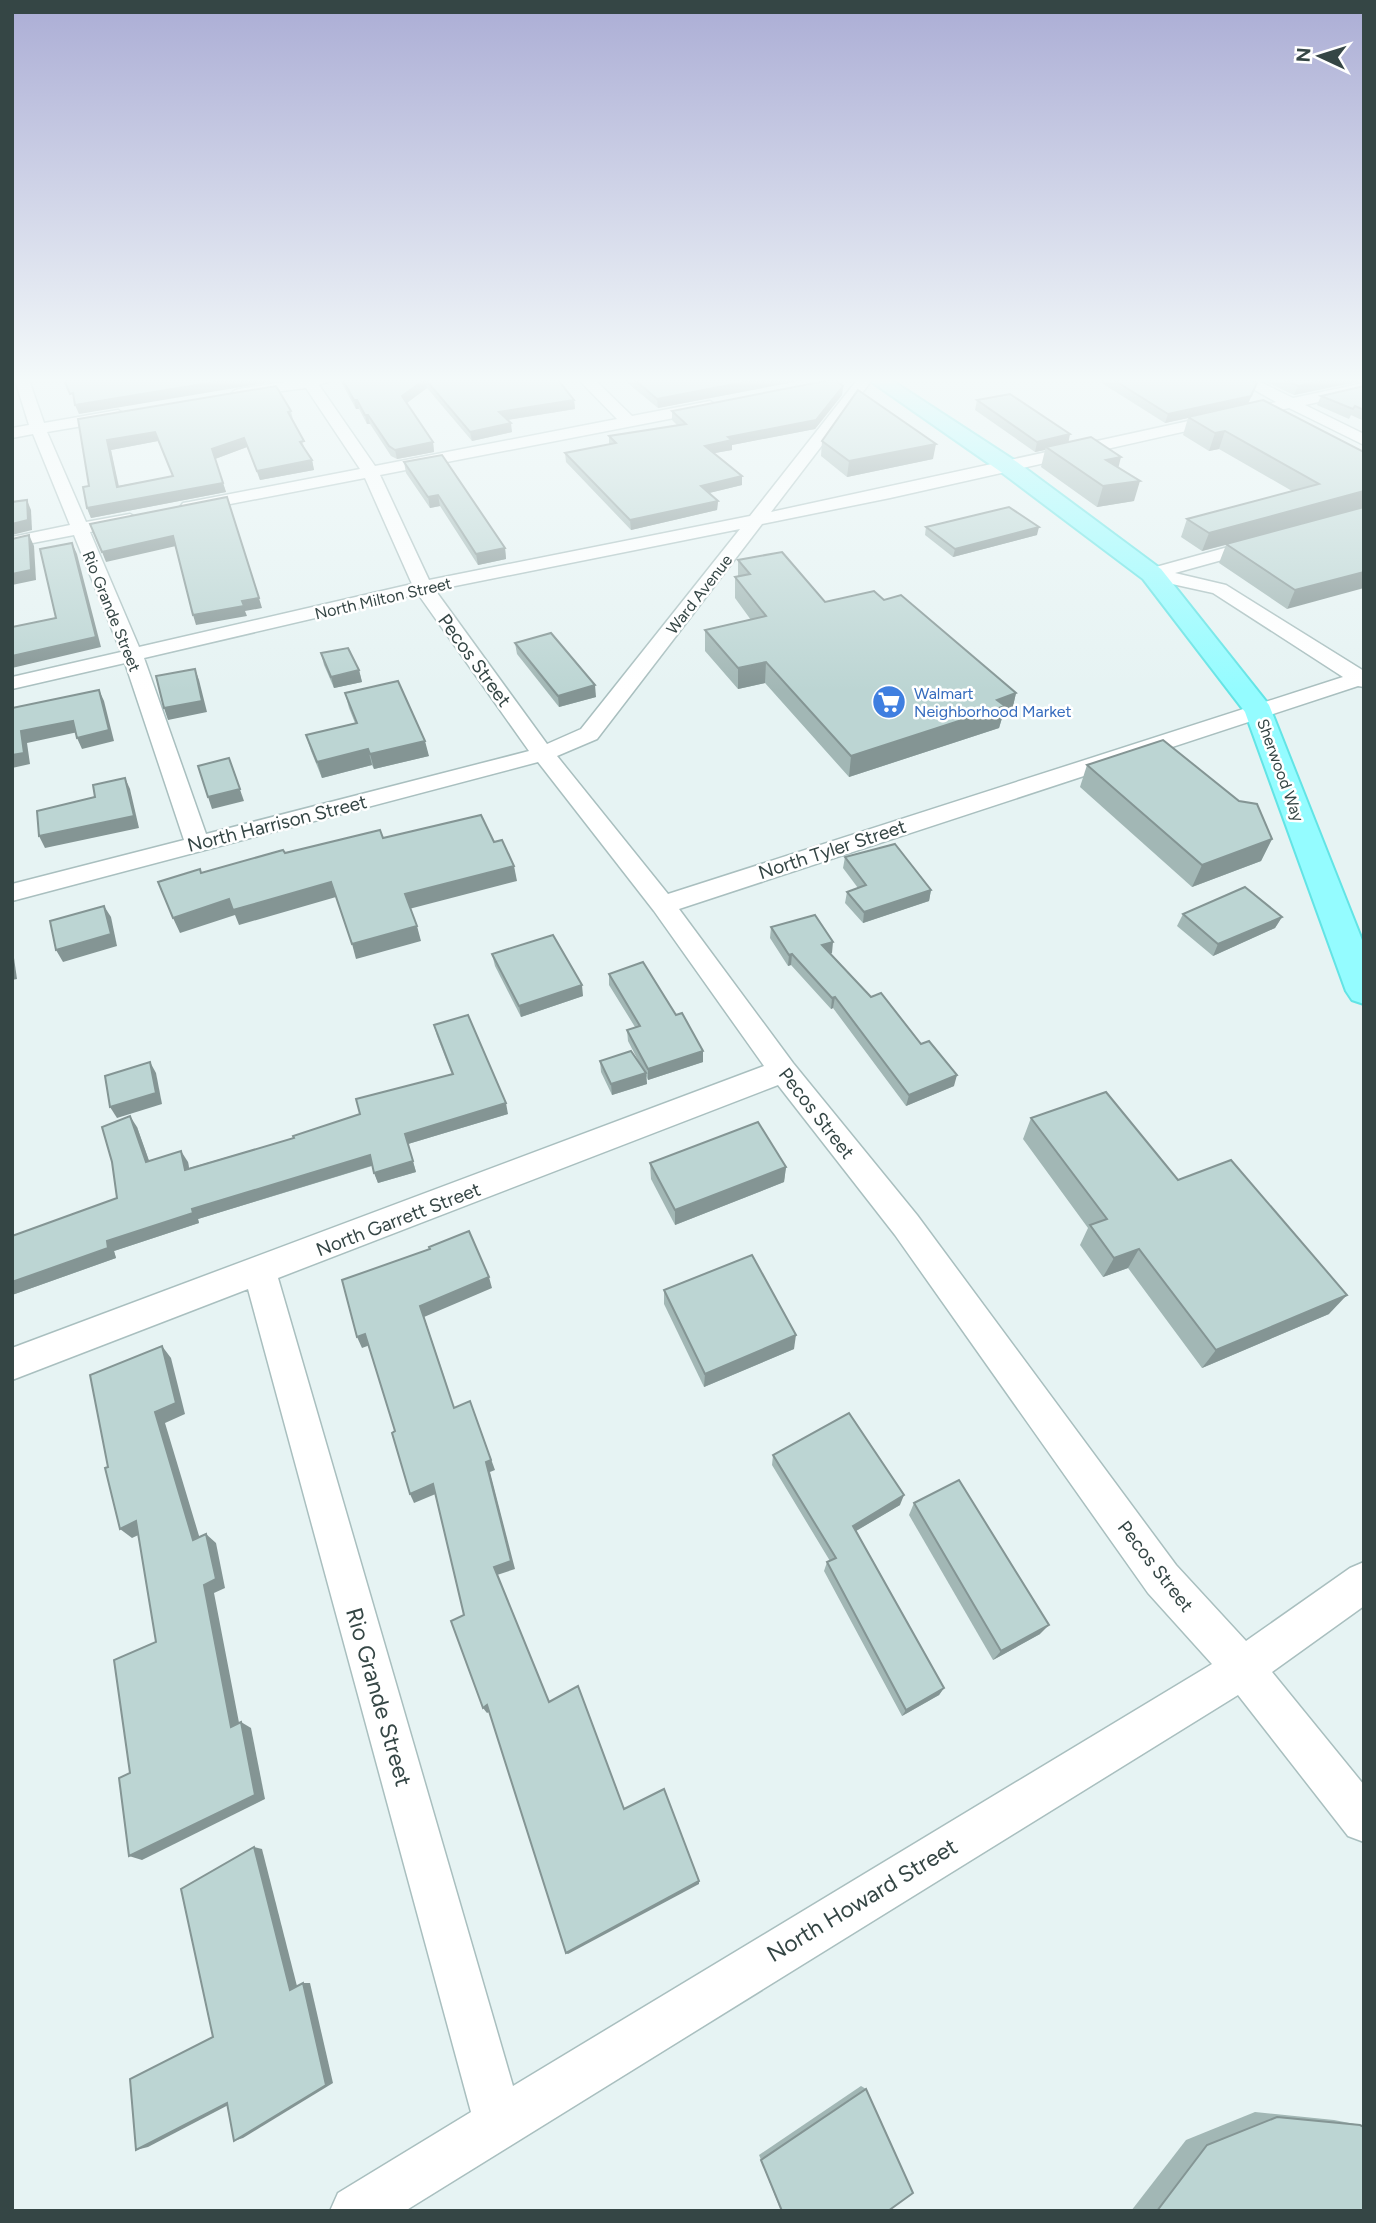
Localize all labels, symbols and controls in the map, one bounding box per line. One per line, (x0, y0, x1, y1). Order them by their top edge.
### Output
north arrow (1285, 21, 1355, 91)
text: N (1292, 47, 1316, 63)
street label: Rio Grande Street (79, 548, 144, 674)
street label: Ward Avenue (662, 551, 737, 638)
street label: North Milton Street (313, 574, 453, 623)
street label: Pecos Street (433, 609, 516, 711)
supermarket icon: Walmart Neighborhood Market (870, 683, 908, 721)
place label: Walmart Neighborhood Market (914, 684, 1072, 721)
street label: Sherwood Way (1253, 716, 1308, 825)
street label: North Harrison Street (185, 790, 369, 857)
street label: North Tyler Street (755, 815, 909, 884)
street label: Pecos Street (774, 1063, 859, 1163)
street label: North Garrett Street (313, 1178, 484, 1261)
street label: Pecos Street (1113, 1516, 1198, 1616)
street label: Rio Grande Street (340, 1604, 418, 1790)
street label: North Howard Street (762, 1832, 962, 1968)

